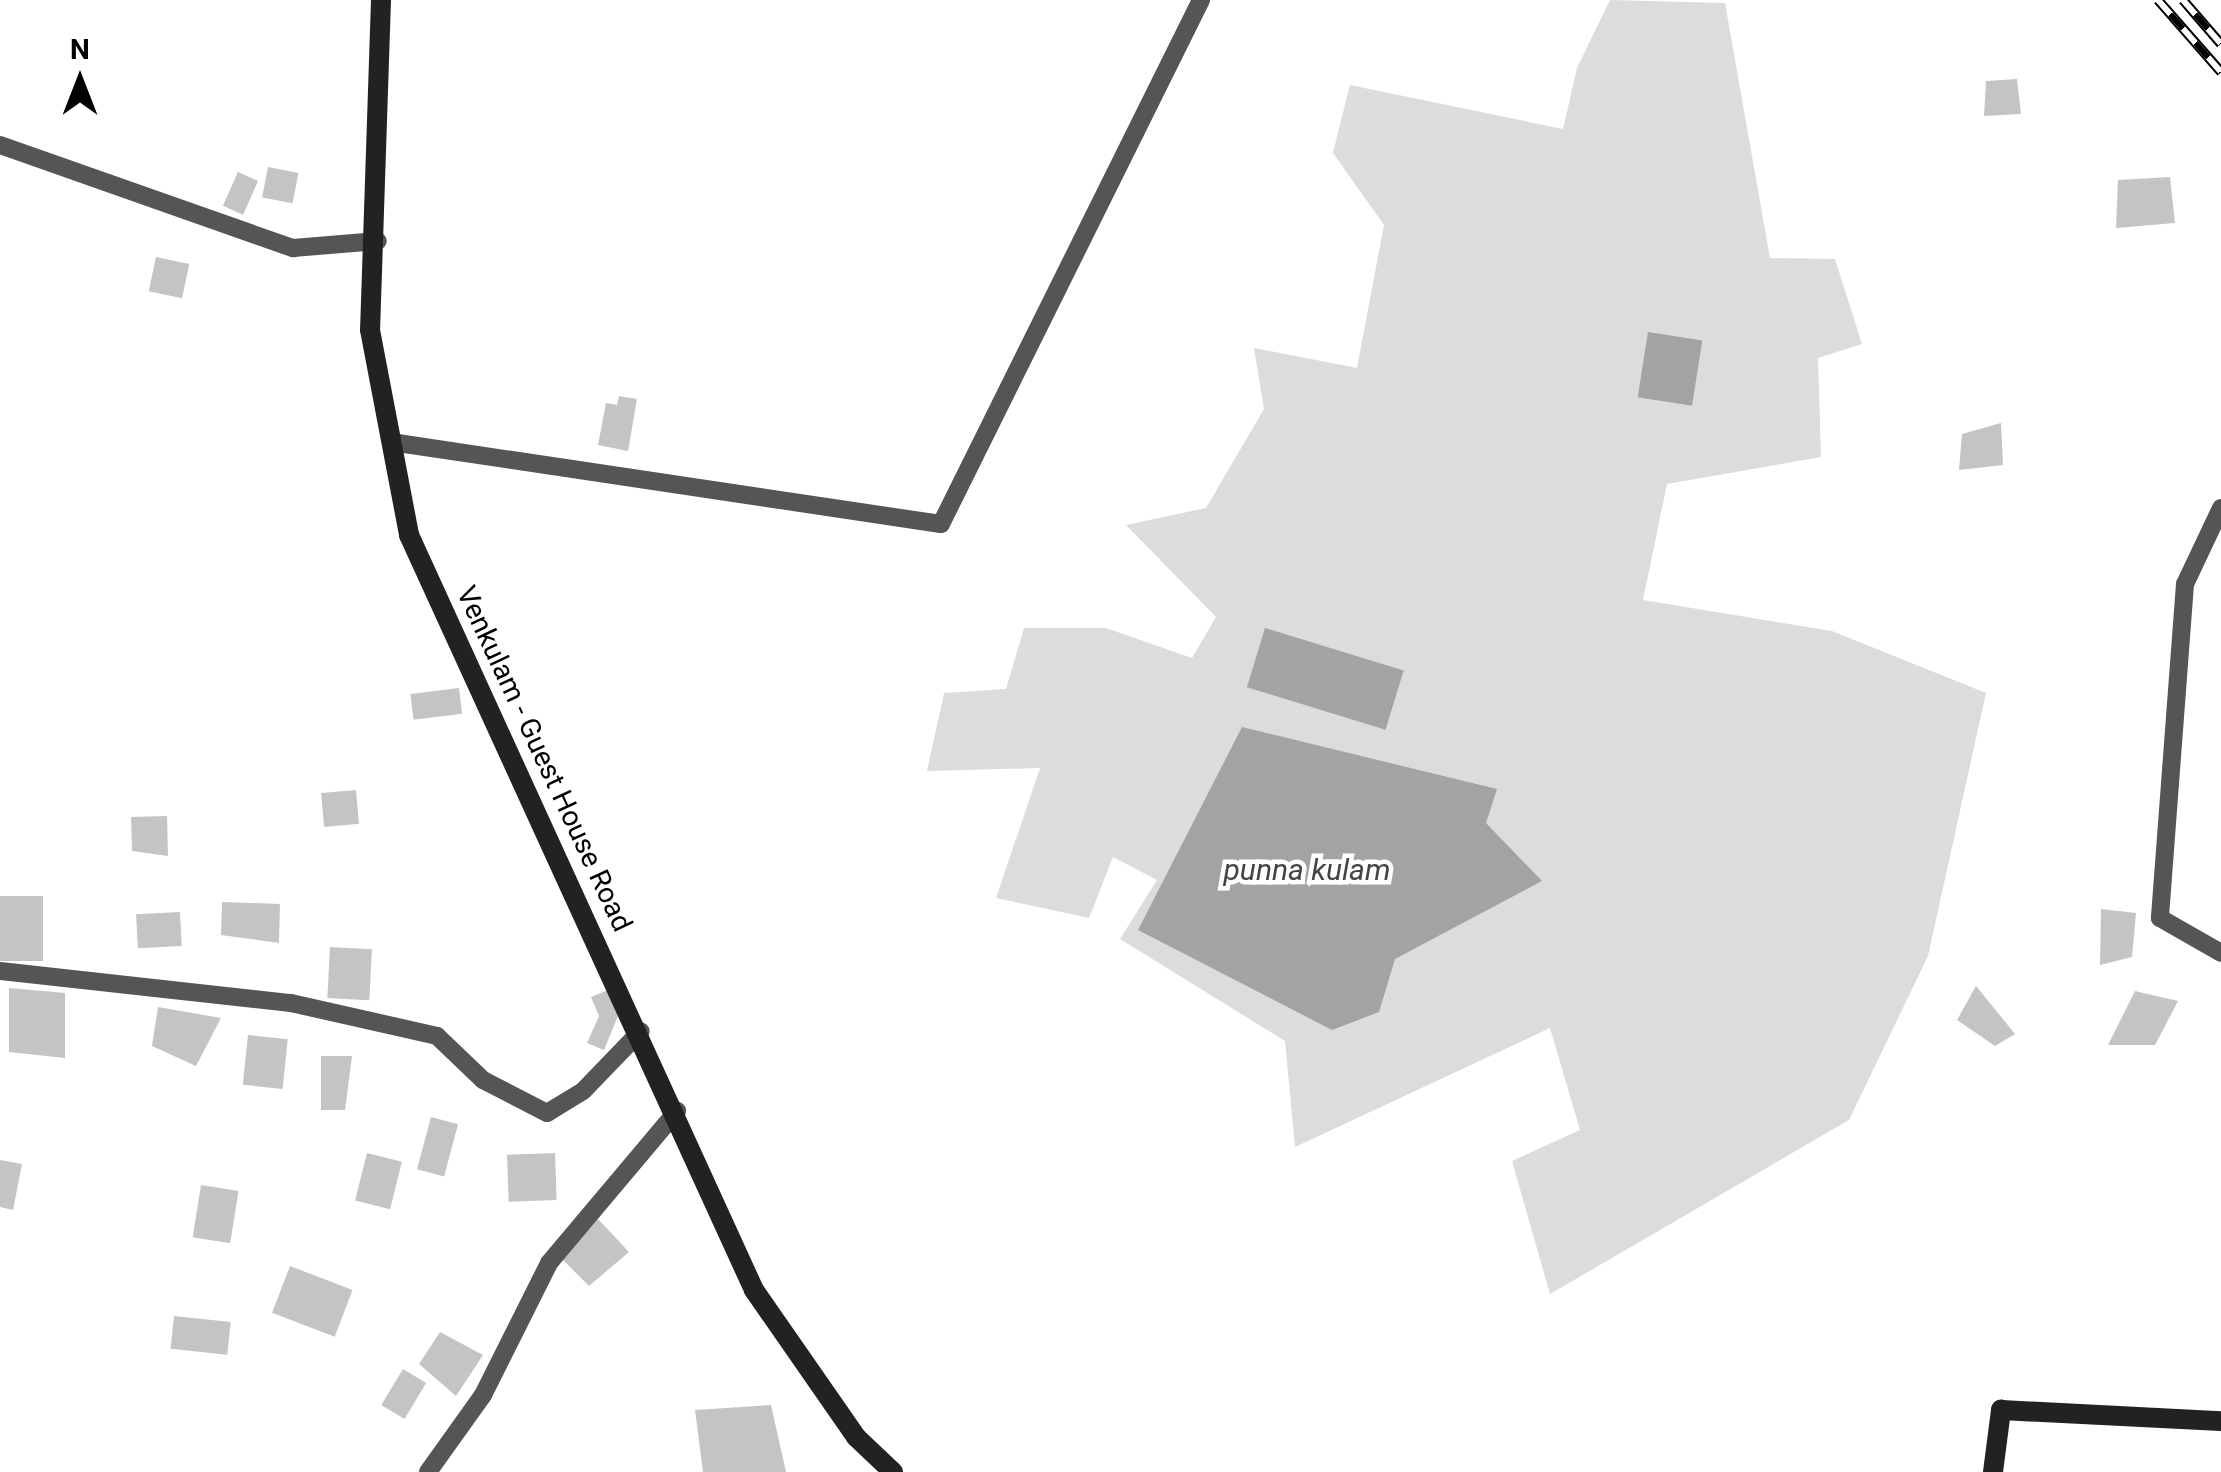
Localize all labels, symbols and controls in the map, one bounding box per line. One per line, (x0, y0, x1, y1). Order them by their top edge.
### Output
north arrow (30, 30, 130, 130)
text: N (70, 33, 90, 66)
street label: Venkulam - Guest House Road (449, 581, 639, 937)
water label: punna kulam (1224, 852, 1390, 888)

